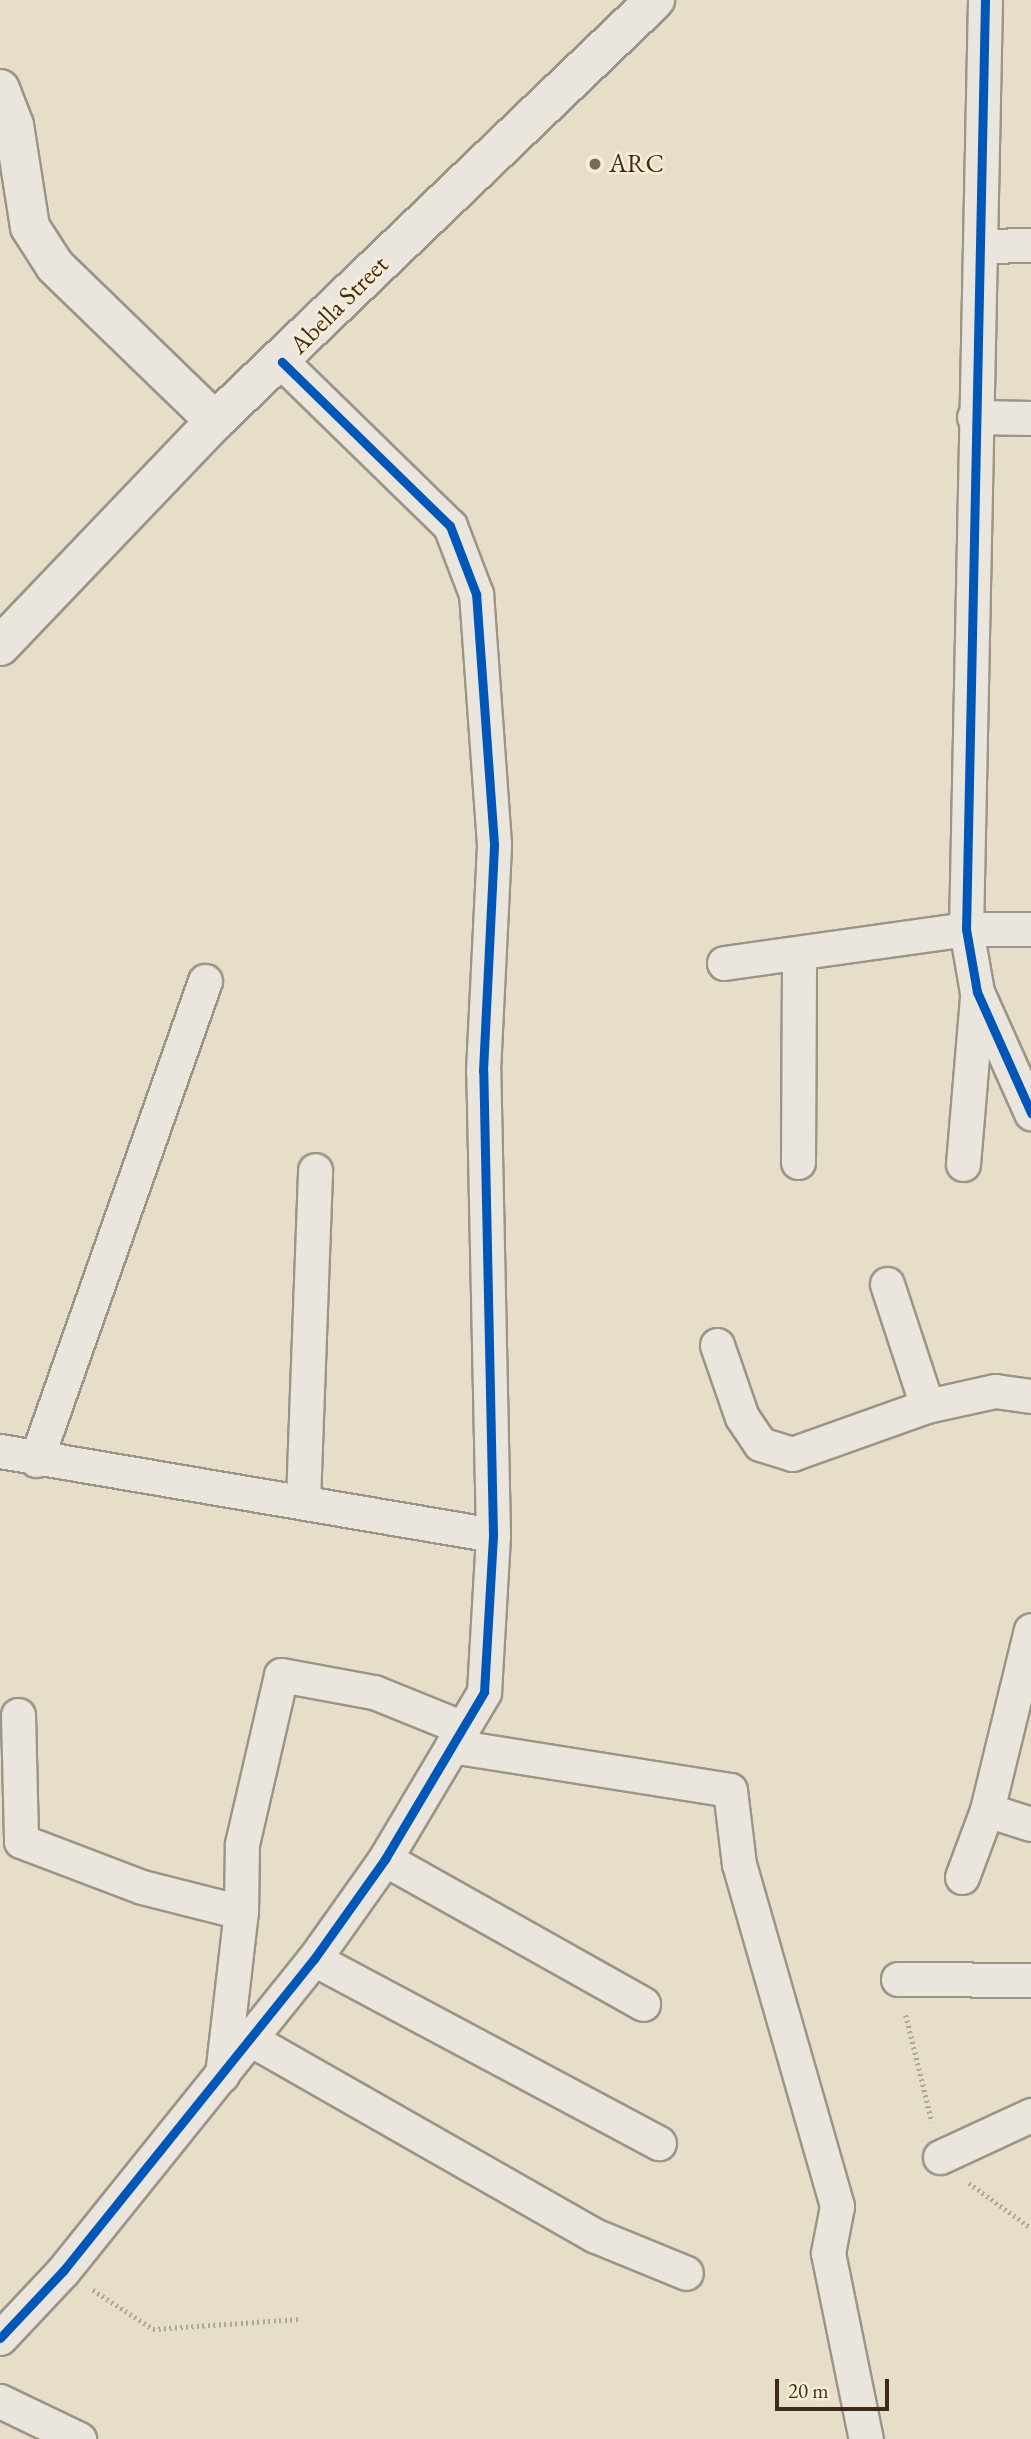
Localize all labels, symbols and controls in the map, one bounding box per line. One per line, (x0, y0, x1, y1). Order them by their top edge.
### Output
place label: ARC (609, 148, 664, 180)
marker: ARC (587, 156, 603, 172)
street label: Abella Street (283, 249, 395, 361)
scale bar (779, 2366, 893, 2410)
text: 20 m (788, 2377, 829, 2404)

